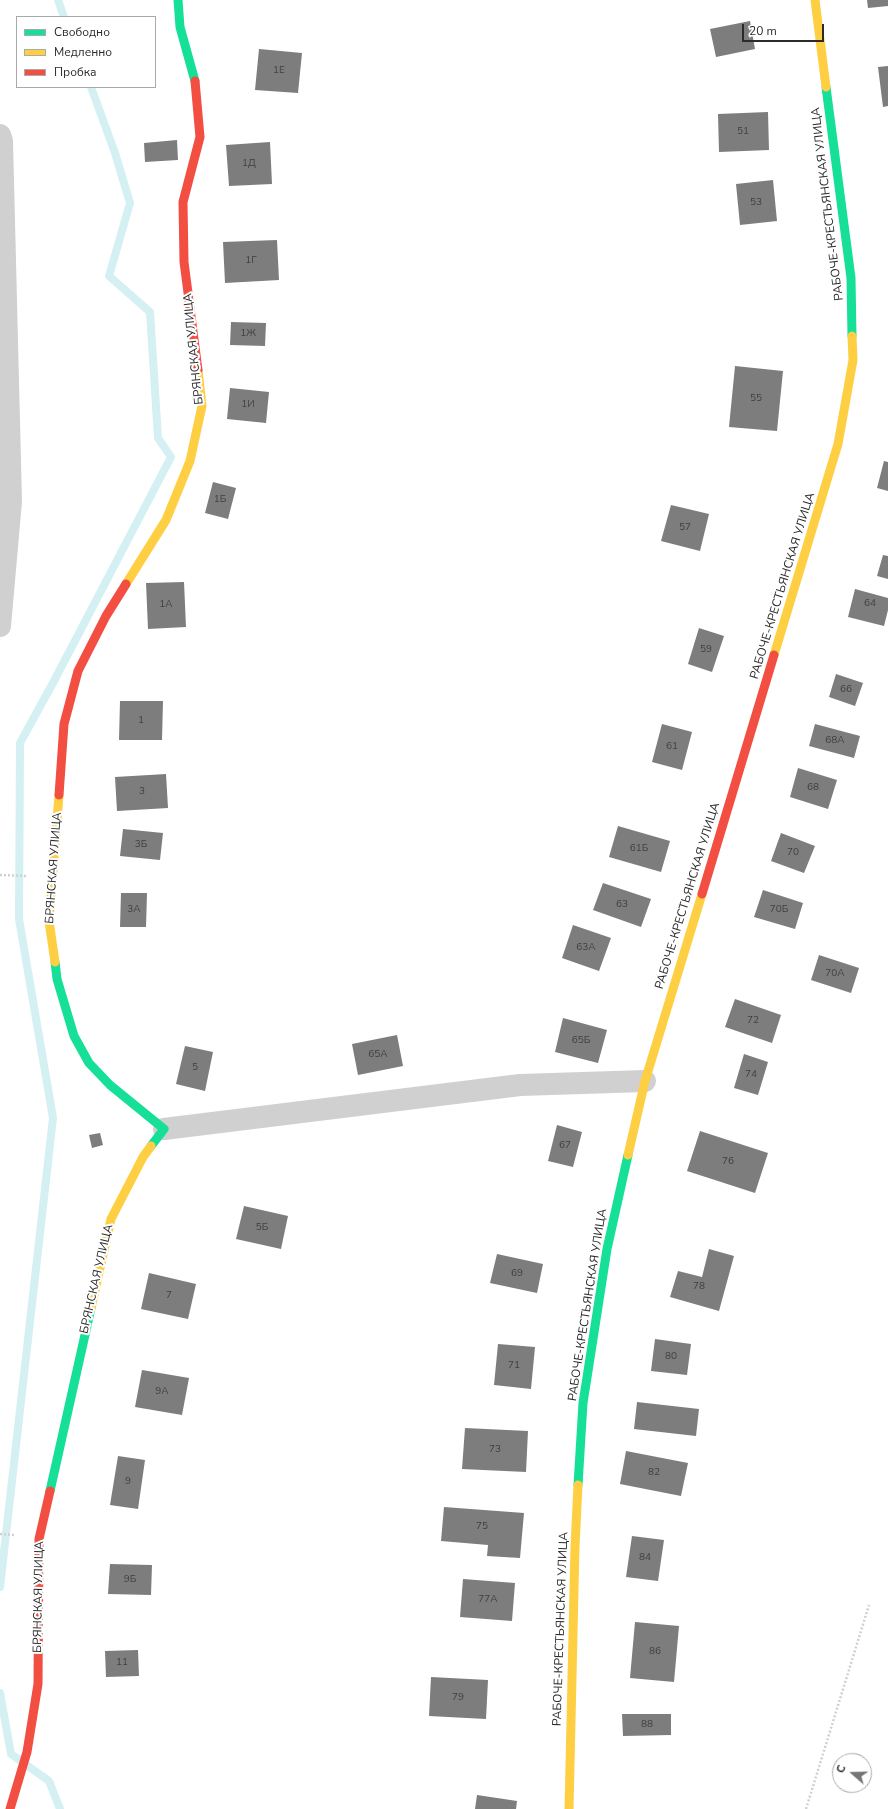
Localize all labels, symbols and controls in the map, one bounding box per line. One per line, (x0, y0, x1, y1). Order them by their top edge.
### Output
legend (16, 16, 156, 88)
scale bar (744, 16, 826, 42)
text: 20 m (749, 23, 777, 39)
text: Свободно (54, 24, 110, 40)
text: Медленно (54, 44, 112, 60)
text: Пробка (54, 64, 97, 80)
house number: 1Е (273, 65, 285, 77)
street label: РАБОЧЕ-КРЕСТЬЯНСКАЯ УЛИЦА (809, 107, 847, 301)
house number: 51 (737, 126, 749, 138)
house number: 1Д (242, 158, 256, 170)
house number: 53 (750, 197, 762, 209)
house number: 1Г (245, 255, 257, 267)
street label: БРЯНСКАЯ УЛИЦА (181, 293, 207, 405)
house number: 1Ж (240, 328, 256, 340)
house number: 55 (750, 393, 762, 405)
house number: 1И (241, 399, 255, 411)
street label: РАБОЧЕ-КРЕСТЬЯНСКАЯ УЛИЦА (748, 491, 818, 681)
house number: 1Б (214, 494, 226, 506)
house number: 57 (679, 522, 691, 534)
house number: 64 (864, 598, 876, 610)
house number: 1А (159, 599, 173, 611)
house number: 59 (700, 644, 712, 656)
house number: 66 (840, 684, 852, 696)
house number: 1 (138, 715, 144, 727)
house number: 68А (825, 735, 845, 747)
house number: 61 (666, 741, 678, 753)
house number: 68 (807, 782, 819, 794)
house number: 3 (139, 786, 145, 798)
street label: РАБОЧЕ-КРЕСТЬЯНСКАЯ УЛИЦА (653, 801, 723, 991)
street label: БРЯНСКАЯ УЛИЦА (43, 812, 65, 924)
house number: 3Б (135, 839, 147, 851)
house number: 61Б (630, 843, 648, 855)
house number: 70 (787, 847, 799, 859)
house number: 63 (616, 899, 628, 911)
house number: 3А (127, 904, 141, 916)
house number: 70Б (770, 904, 788, 916)
house number: 63А (576, 942, 596, 954)
house number: 70А (825, 968, 845, 980)
house number: 72 (747, 1015, 759, 1027)
house number: 65Б (572, 1035, 590, 1047)
house number: 65А (368, 1049, 388, 1061)
house number: 5 (192, 1062, 198, 1074)
house number: 74 (745, 1069, 757, 1081)
house number: 67 (559, 1140, 571, 1152)
house number: 76 (722, 1156, 734, 1168)
street label: РАБОЧЕ-КРЕСТЬЯНСКАЯ УЛИЦА (566, 1208, 610, 1402)
house number: 5Б (256, 1222, 268, 1234)
street label: БРЯНСКАЯ УЛИЦА (77, 1223, 117, 1335)
house number: 69 (511, 1268, 523, 1280)
house number: 78 (693, 1281, 705, 1293)
house number: 7 (166, 1290, 172, 1302)
house number: 80 (665, 1351, 677, 1363)
house number: 71 (508, 1360, 520, 1372)
house number: 9А (155, 1386, 169, 1398)
house number: 73 (489, 1444, 501, 1456)
house number: 82 (648, 1467, 660, 1479)
house number: 9 (125, 1476, 131, 1488)
house number: 75 (476, 1521, 488, 1533)
street label: РАБОЧЕ-КРЕСТЬЯНСКАЯ УЛИЦА (550, 1532, 572, 1726)
street label: БРЯНСКАЯ УЛИЦА (31, 1541, 47, 1653)
house number: 84 (639, 1552, 651, 1564)
house number: 9Б (124, 1574, 136, 1586)
house number: 77А (478, 1594, 498, 1606)
house number: 86 (649, 1646, 661, 1658)
house number: 11 (116, 1657, 128, 1669)
house number: 79 (452, 1692, 464, 1704)
house number: 88 (641, 1719, 653, 1731)
north arrow (832, 1753, 872, 1793)
text: С (833, 1763, 850, 1775)

